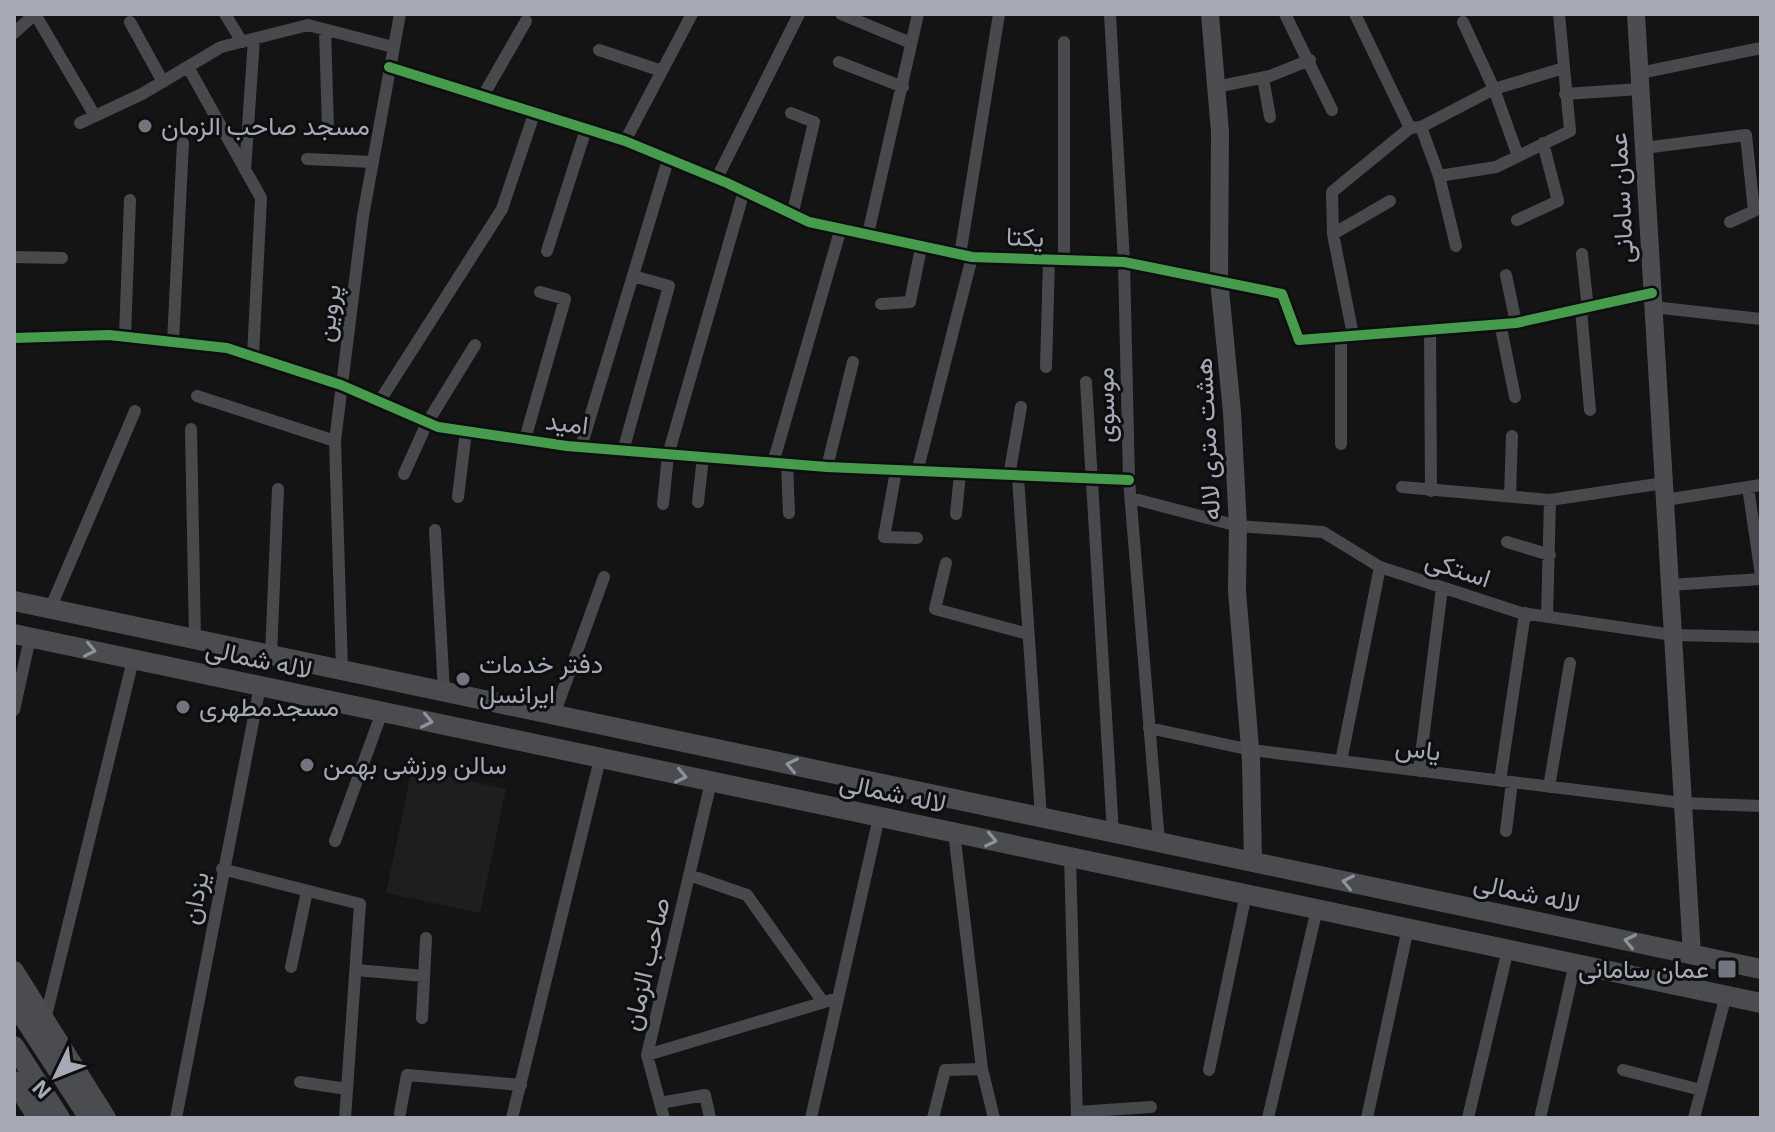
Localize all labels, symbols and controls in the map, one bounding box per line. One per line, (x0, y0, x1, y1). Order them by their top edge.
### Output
place label: مسجد صاحب الزمان (161, 109, 370, 142)
marker: مسجد صاحب الزمان (136, 117, 154, 135)
street label: عمان سامانی (1601, 132, 1640, 264)
street label: یکتا (1005, 219, 1045, 253)
street label: پروین (307, 282, 350, 344)
street label: هشت متری لاله (1186, 357, 1227, 521)
street label: موسوی (1087, 367, 1122, 443)
street label: امید (544, 403, 590, 441)
street label: استکی (1421, 543, 1495, 595)
street label: لاله شمالی (203, 631, 315, 686)
one-way arrow (83, 641, 97, 658)
place label: دفتر خدمات ایرانسل (479, 647, 603, 710)
marker: دفتر خدمات ایرانسل (454, 670, 472, 688)
place label: مسجدمطهری (199, 690, 339, 723)
marker: مسجدمطهری (174, 698, 192, 716)
one-way arrow (420, 712, 433, 729)
street label: یاس (1393, 729, 1443, 768)
place label: سالن ورزشی بهمن (323, 748, 507, 781)
marker: سالن ورزشی بهمن (298, 756, 316, 774)
one-way arrow (786, 757, 800, 774)
street label: لاله شمالی (837, 765, 949, 820)
one-way arrow (674, 767, 687, 784)
one-way arrow (983, 831, 997, 848)
street label: لاله شمالی (1471, 865, 1583, 920)
street label: یزدان (173, 869, 216, 927)
one-way arrow (1342, 874, 1355, 891)
street label: صاحب الزمان (614, 894, 677, 1034)
one-way arrow (1623, 934, 1637, 951)
place label: عمان سامانی (1578, 952, 1709, 985)
marker: عمان سامانی (1716, 958, 1738, 980)
north arrow (16, 1036, 96, 1116)
text: N (26, 1076, 56, 1105)

